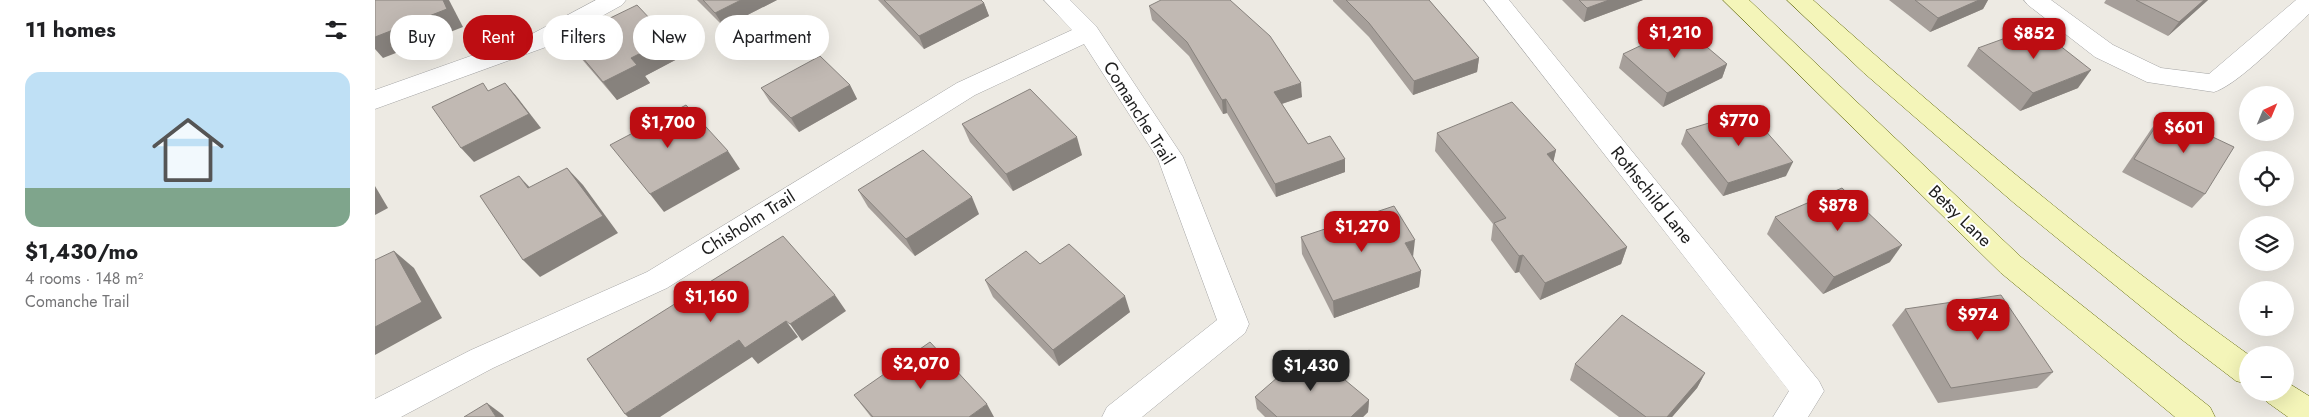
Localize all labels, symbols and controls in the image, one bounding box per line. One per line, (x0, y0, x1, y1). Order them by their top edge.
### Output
text: 11 homes (25, 15, 116, 45)
chip: Buy (390, 15, 453, 60)
chip: Rent (463, 15, 533, 60)
chip: Filters (543, 15, 623, 60)
chip: New (633, 15, 705, 60)
chip: Apartment (715, 15, 829, 60)
icon: filters (322, 16, 350, 44)
pin: $1,210 (1634, 17, 1716, 59)
pin: $852 (2004, 18, 2064, 60)
text: $1,210 (1649, 21, 1701, 44)
text: $852 (2014, 22, 2054, 45)
street label: Comanche Trail (1097, 56, 1181, 170)
north arrow (2239, 86, 2294, 141)
map controls (2239, 86, 2294, 401)
pin: $770 (1709, 104, 1769, 147)
icon: home (143, 105, 233, 195)
pin: $1,700 (627, 106, 709, 149)
text: $770 (1719, 109, 1759, 132)
text: $1,700 (641, 111, 695, 134)
pin: $601 (2154, 112, 2214, 154)
text: $601 (2164, 116, 2204, 139)
street label: Rothschild Lane (1604, 141, 1700, 249)
button: locate (2239, 151, 2294, 206)
street label: Betsy Lane (1922, 179, 1998, 253)
street label: Chisholm Trail (696, 184, 800, 262)
pin: $878 (1808, 190, 1868, 232)
text: $878 (1818, 194, 1858, 217)
pin: $1,270 (1321, 210, 1403, 253)
text: $1,270 (1335, 215, 1389, 238)
button: layers (2239, 216, 2294, 271)
text: $1,430/mo (25, 237, 138, 267)
text: 4 rooms · 148 m² (25, 267, 143, 290)
pin: $1,160 (670, 280, 752, 323)
button: + (2239, 281, 2294, 336)
text: $1,160 (685, 285, 737, 308)
text: Comanche Trail (25, 290, 130, 313)
pin: $974 (1948, 298, 2008, 341)
text: $974 (1958, 303, 1999, 326)
button: − (2239, 346, 2294, 401)
pin: $2,070 (880, 348, 962, 390)
pin: $1,430 (1270, 350, 1352, 392)
text: $2,070 (893, 352, 949, 375)
text: $1,430 (1284, 354, 1338, 377)

